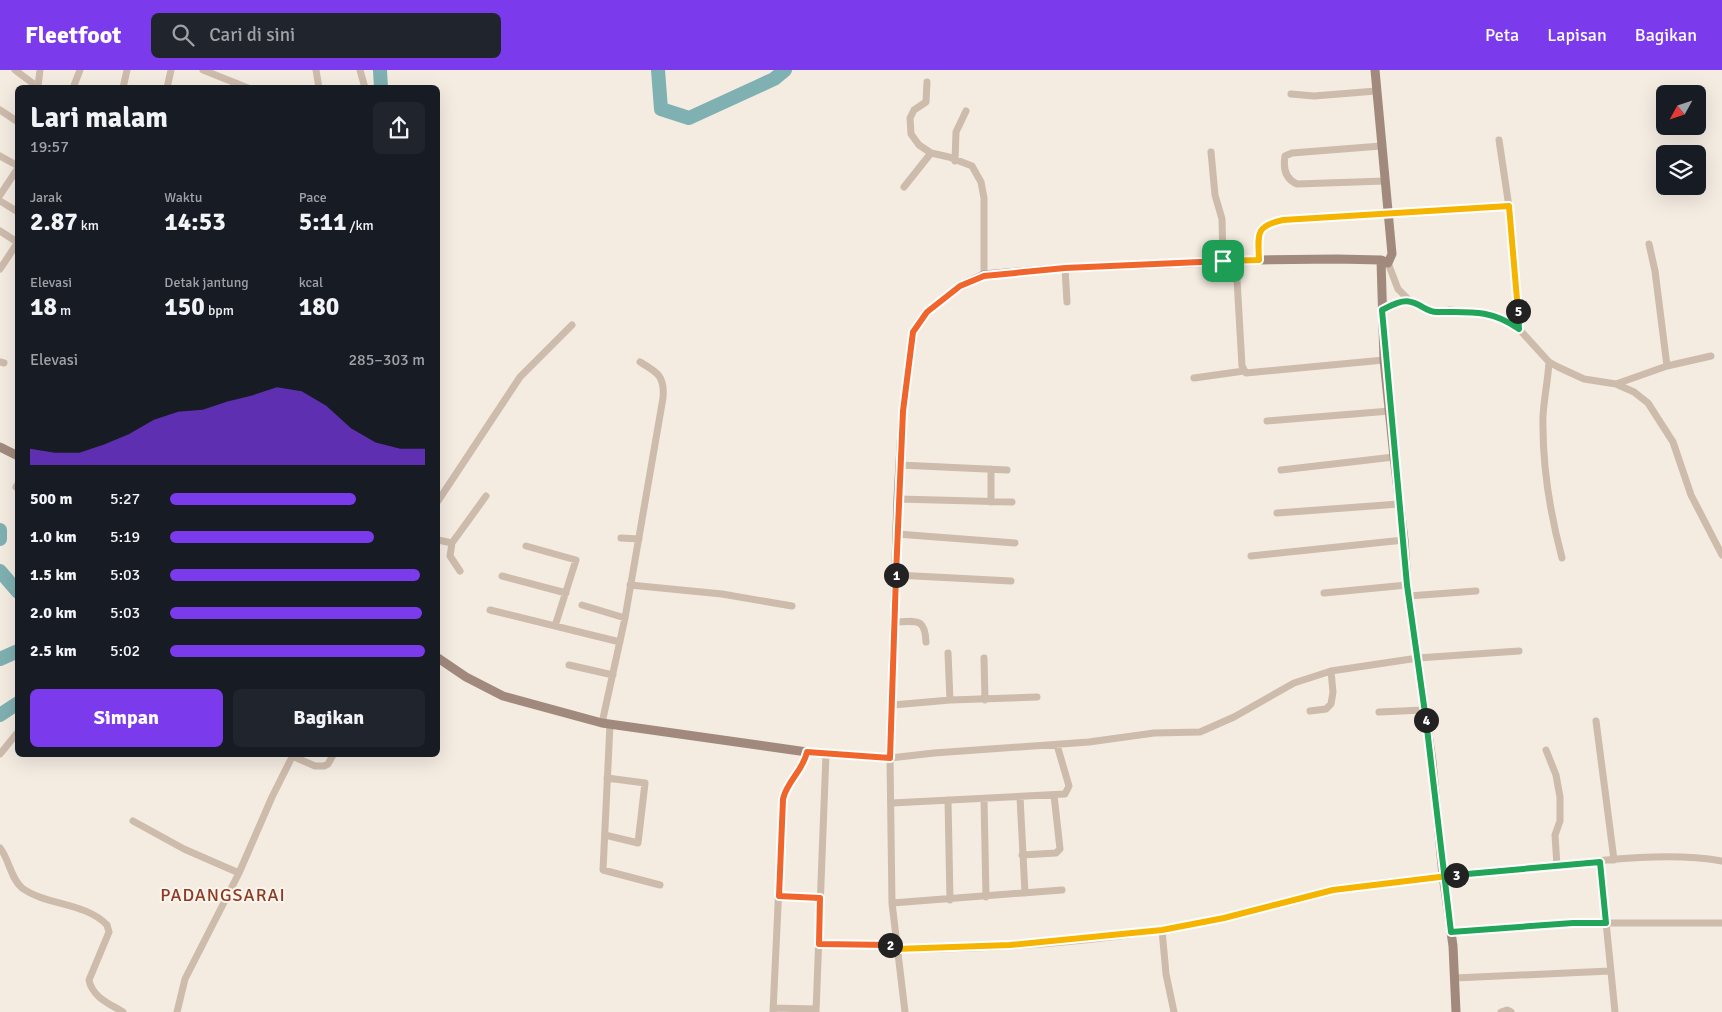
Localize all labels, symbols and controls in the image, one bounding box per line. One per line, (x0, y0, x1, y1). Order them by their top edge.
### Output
search box (151, 13, 501, 58)
text: Fleetfoot (25, 20, 121, 50)
icon: search (169, 21, 197, 49)
text: Cari di sini (209, 23, 295, 47)
text: Peta (1485, 24, 1519, 46)
text: Lapisan (1547, 24, 1607, 46)
text: Bagikan (1635, 24, 1697, 46)
north arrow (1656, 85, 1706, 135)
map controls (1656, 85, 1706, 195)
text: Lari malam (30, 101, 168, 135)
button: share (373, 102, 425, 154)
text: 19:57 (30, 137, 69, 157)
button: layers (1656, 145, 1706, 195)
text: Jarak (30, 189, 62, 206)
text: Waktu (164, 189, 202, 206)
text: Pace (299, 189, 327, 206)
text: 2.87 (30, 206, 78, 237)
text: 14:53 (164, 206, 226, 237)
text: 5:11 (299, 206, 347, 237)
text: km (78, 217, 99, 234)
text: /km (347, 217, 374, 234)
pin (1202, 240, 1244, 282)
icon: arrive (1209, 247, 1237, 275)
text: Elevasi (30, 274, 72, 291)
text: Detak jantung (164, 274, 249, 291)
text: kcal (299, 274, 323, 291)
text: 18 (30, 291, 57, 322)
text: 150 (164, 291, 205, 322)
text: 180 (299, 291, 339, 322)
pin: 5 (1506, 298, 1530, 324)
text: m (57, 302, 71, 319)
text: bpm (205, 302, 234, 319)
text: 5 (1515, 303, 1522, 320)
text: Elevasi (30, 350, 78, 370)
text: 285–303 m (348, 350, 425, 370)
text: 500 m (30, 489, 72, 509)
text: 5:27 (110, 489, 140, 509)
text: 1.0 km (30, 527, 77, 547)
text: 5:19 (110, 527, 140, 547)
pin: 1 (884, 562, 908, 588)
text: 1.5 km (30, 565, 77, 585)
text: 5:03 (110, 565, 140, 585)
text: 1 (893, 567, 900, 584)
text: 2.0 km (30, 603, 77, 623)
text: 5:03 (110, 603, 140, 623)
text: 2.5 km (30, 641, 77, 661)
text: 5:02 (110, 641, 140, 661)
button: Simpan (30, 689, 223, 747)
button: Bagikan (233, 689, 425, 747)
pin: 4 (1414, 708, 1438, 732)
text: 4 (1423, 712, 1430, 729)
pin: 3 (1444, 862, 1468, 888)
text: 3 (1453, 867, 1460, 884)
district label: PADANGSARAI (160, 884, 286, 906)
pin: 2 (878, 932, 902, 958)
text: 2 (887, 937, 894, 954)

